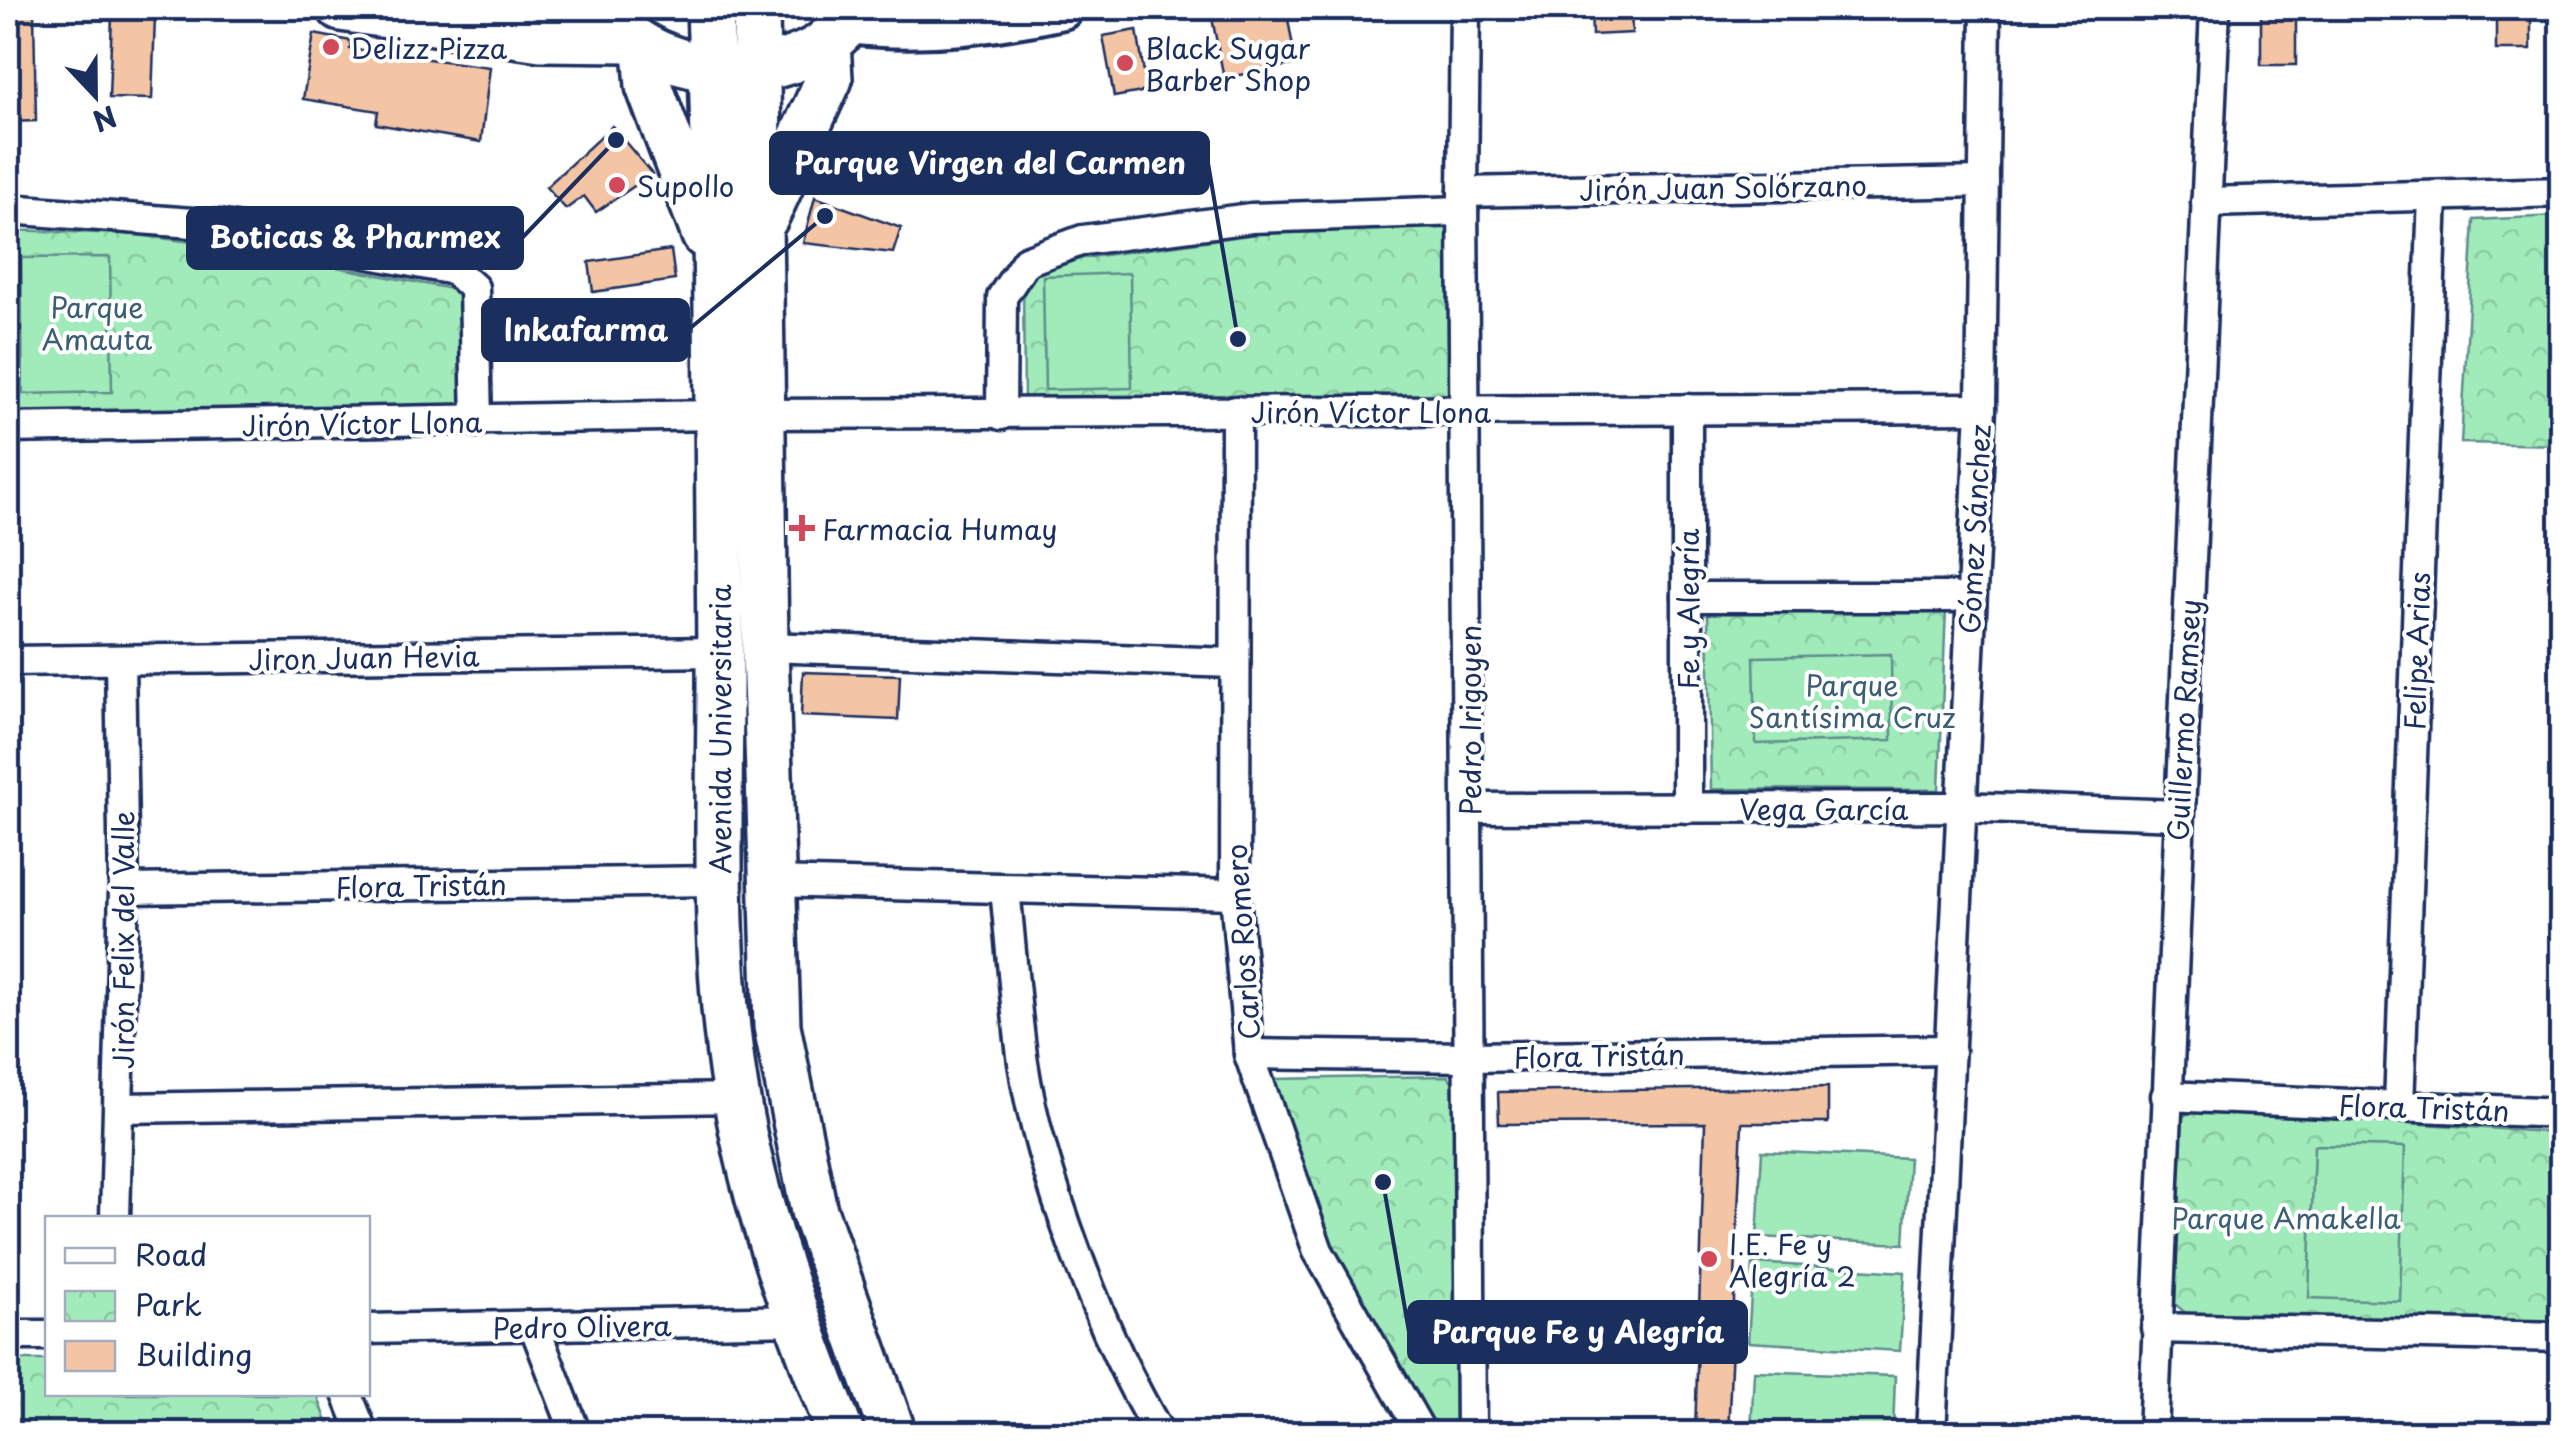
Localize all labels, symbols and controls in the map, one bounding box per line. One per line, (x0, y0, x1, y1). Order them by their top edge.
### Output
place label: Delizz Pizza (351, 26, 508, 69)
place label: Black Sugar Barber Shop (1145, 26, 1311, 101)
marker: Delizz Pizza (320, 36, 342, 58)
north arrow (45, 45, 145, 145)
marker: Black Sugar Barber Shop (1114, 52, 1136, 74)
text: N (87, 95, 123, 144)
callout: Parque Virgen del Carmen (771, 133, 1208, 193)
text: Parque Virgen del Carmen (794, 139, 1186, 184)
street label: Jirón Juan Solórzano (1579, 163, 1867, 211)
place label: Supollo (637, 164, 734, 207)
marker: Supollo (606, 174, 628, 196)
callout: Boticas & Pharmex (188, 208, 522, 268)
text: Boticas & Pharmex (209, 213, 501, 258)
park label: Parque Amauta (42, 285, 153, 360)
callout: Inkafarma (483, 300, 688, 360)
text: Inkafarma (504, 306, 668, 351)
street label: Jirón Víctor Llona (1251, 390, 1492, 433)
street label: Jirón Víctor Llona (241, 399, 483, 447)
street label: Gómez Sánchez (1947, 423, 2001, 635)
place label: Farmacia Humay (822, 507, 1058, 550)
marker: Farmacia Humay (791, 517, 813, 539)
street label: Fe y Alegría (1666, 528, 1709, 689)
street label: Felipe Arias (2392, 571, 2440, 731)
street label: Avenida Universitaria (698, 584, 741, 874)
street label: Guillermo Ramsey (2155, 598, 2211, 842)
street label: Pedro Irigoyen (1448, 625, 1491, 815)
street label: Jiron Juan Hevia (248, 633, 480, 681)
park label: Parque Santísima Cruz (1749, 663, 1955, 738)
street label: Vega García (1739, 787, 1909, 830)
street label: Jirón Felix del Valle (101, 811, 144, 1069)
street label: Carlos Romero (1214, 843, 1270, 1041)
street label: Flora Tristán (335, 862, 507, 908)
street label: Flora Tristán (1513, 1032, 1685, 1078)
street label: Flora Tristán (2338, 1083, 2510, 1131)
park label: Parque Amakella (2171, 1196, 2401, 1239)
legend (45, 1216, 370, 1396)
place label: I.E. Fe y Alegría 2 (1729, 1222, 1856, 1297)
text: Road (135, 1231, 208, 1276)
marker: I.E. Fe y Alegría 2 (1698, 1248, 1720, 1270)
text: Park (135, 1281, 202, 1326)
callout: Parque Fe y Alegría (1409, 1302, 1746, 1362)
street label: Pedro Olivera (492, 1303, 673, 1349)
text: Parque Fe y Alegría (1431, 1308, 1725, 1353)
text: Building (135, 1331, 252, 1376)

